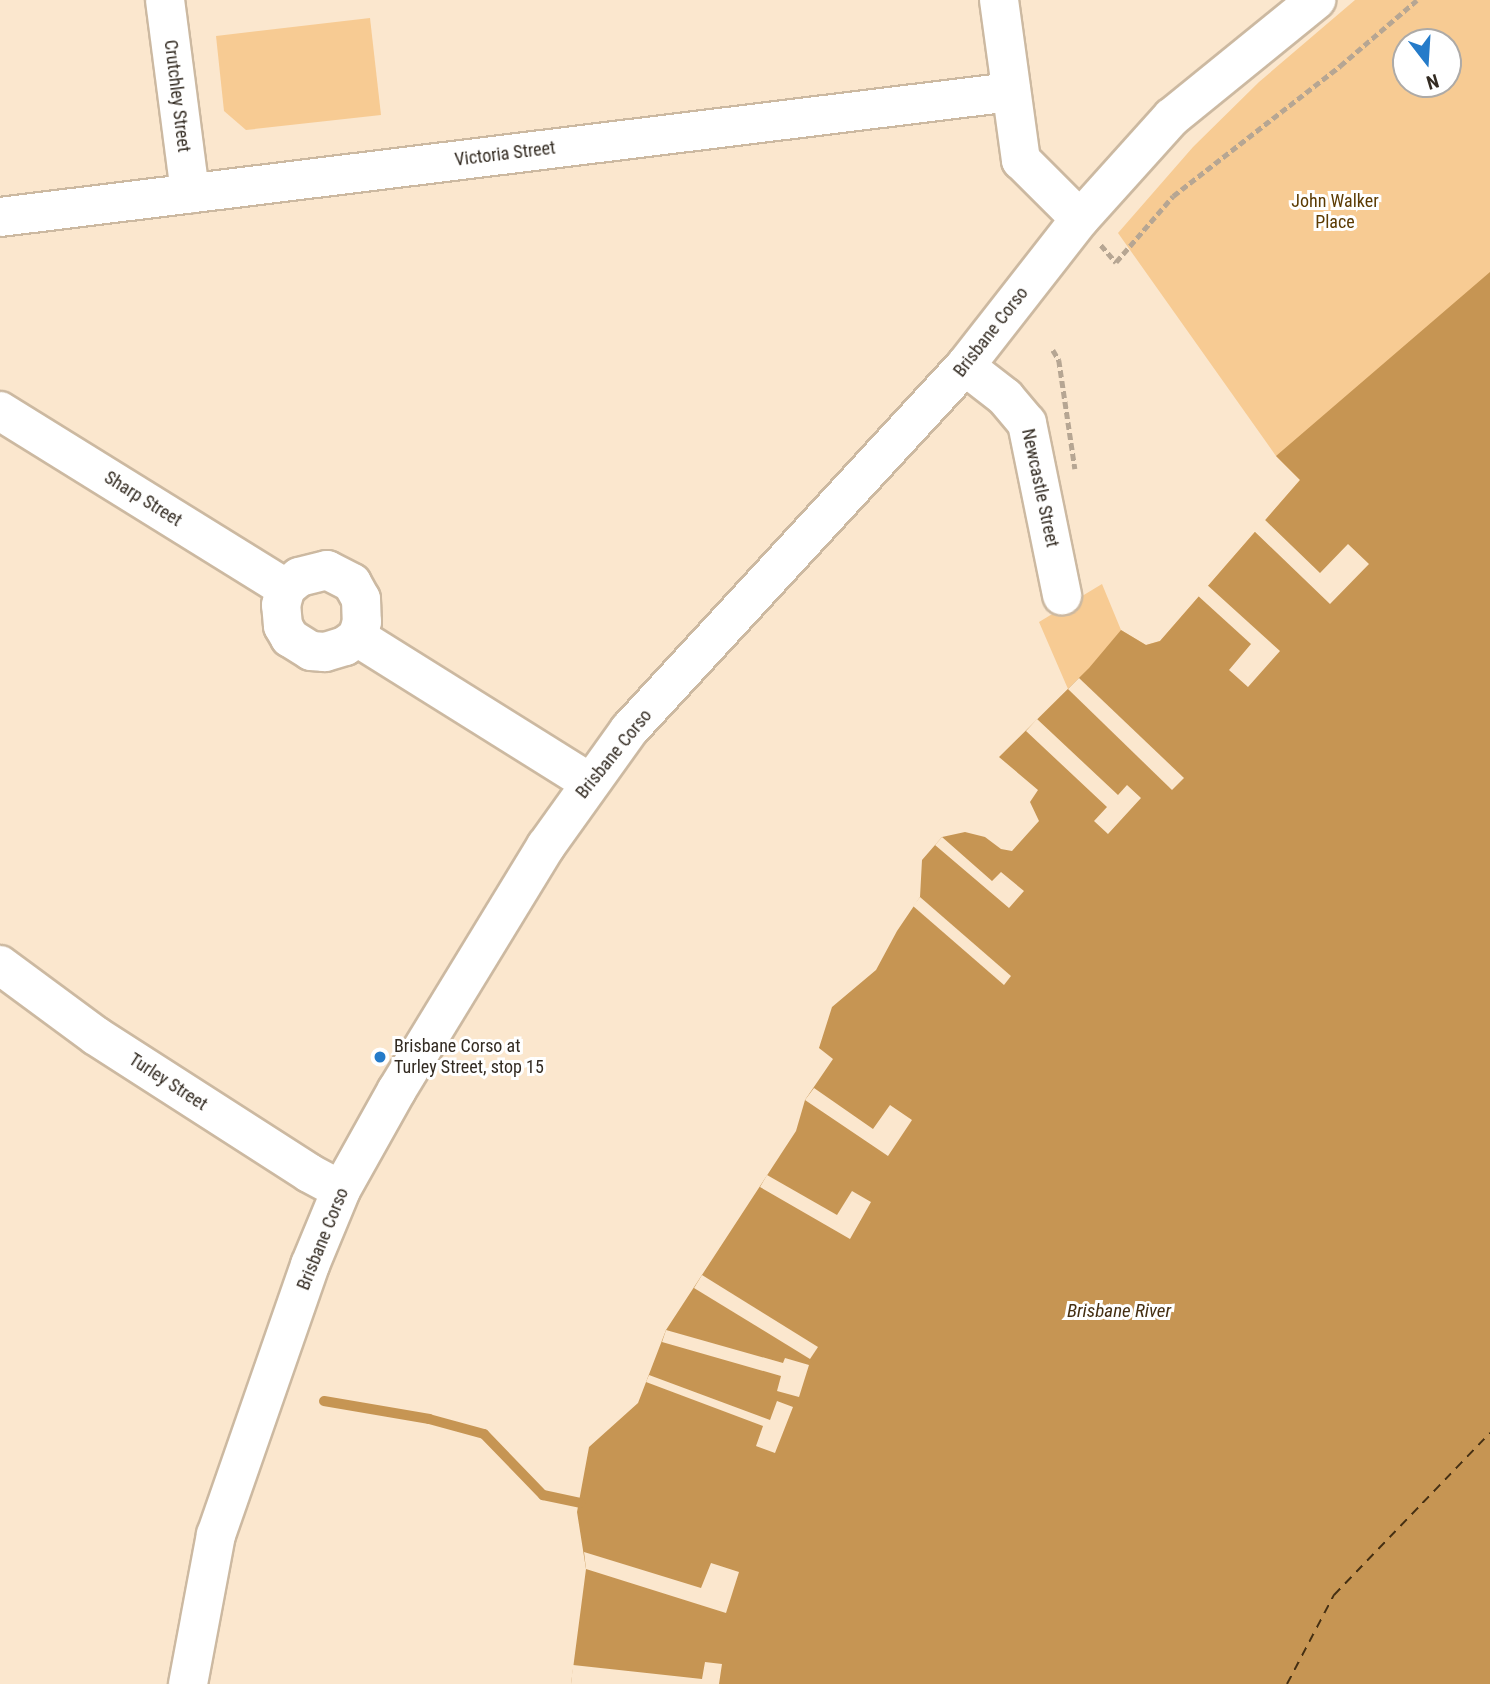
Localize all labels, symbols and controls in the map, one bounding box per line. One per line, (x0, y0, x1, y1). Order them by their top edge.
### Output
north arrow (1392, 28, 1462, 98)
street label: Crutchley Street (159, 39, 195, 153)
text: N (1424, 69, 1442, 94)
street label: Victoria Street (453, 137, 557, 171)
park label: John Walker Place (1291, 191, 1379, 234)
street label: Brisbane Corso (949, 283, 1033, 381)
street label: Newcastle Street (1017, 427, 1063, 549)
street label: Sharp Street (100, 467, 186, 531)
street label: Brisbane Corso (571, 705, 657, 803)
place label: Brisbane Corso at Turley Street, stop 15 (394, 1036, 544, 1078)
street label: Turley Street (125, 1049, 211, 1115)
marker: Brisbane Corso at Turley Street, stop 15 (372, 1049, 388, 1065)
street label: Brisbane Corso (293, 1185, 353, 1293)
water label: Brisbane River (1067, 1300, 1171, 1322)

